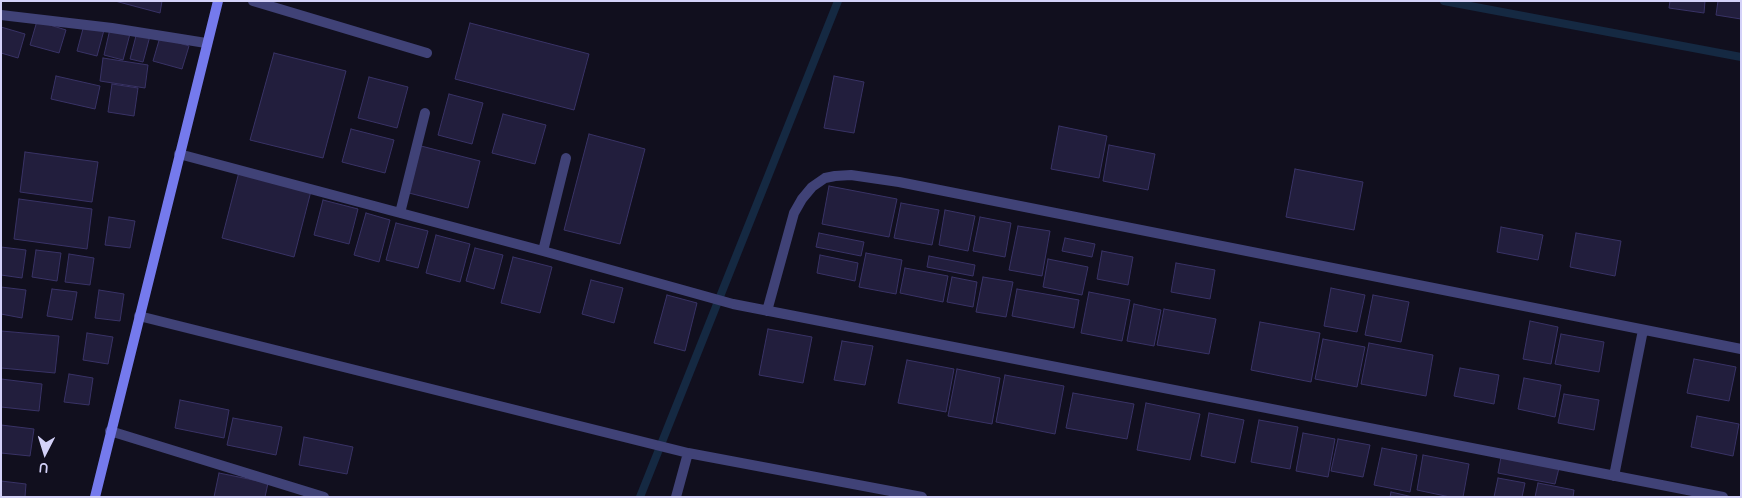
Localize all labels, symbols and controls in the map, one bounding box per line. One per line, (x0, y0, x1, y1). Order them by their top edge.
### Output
north arrow (20, 428, 70, 478)
text: U (38, 459, 49, 477)

